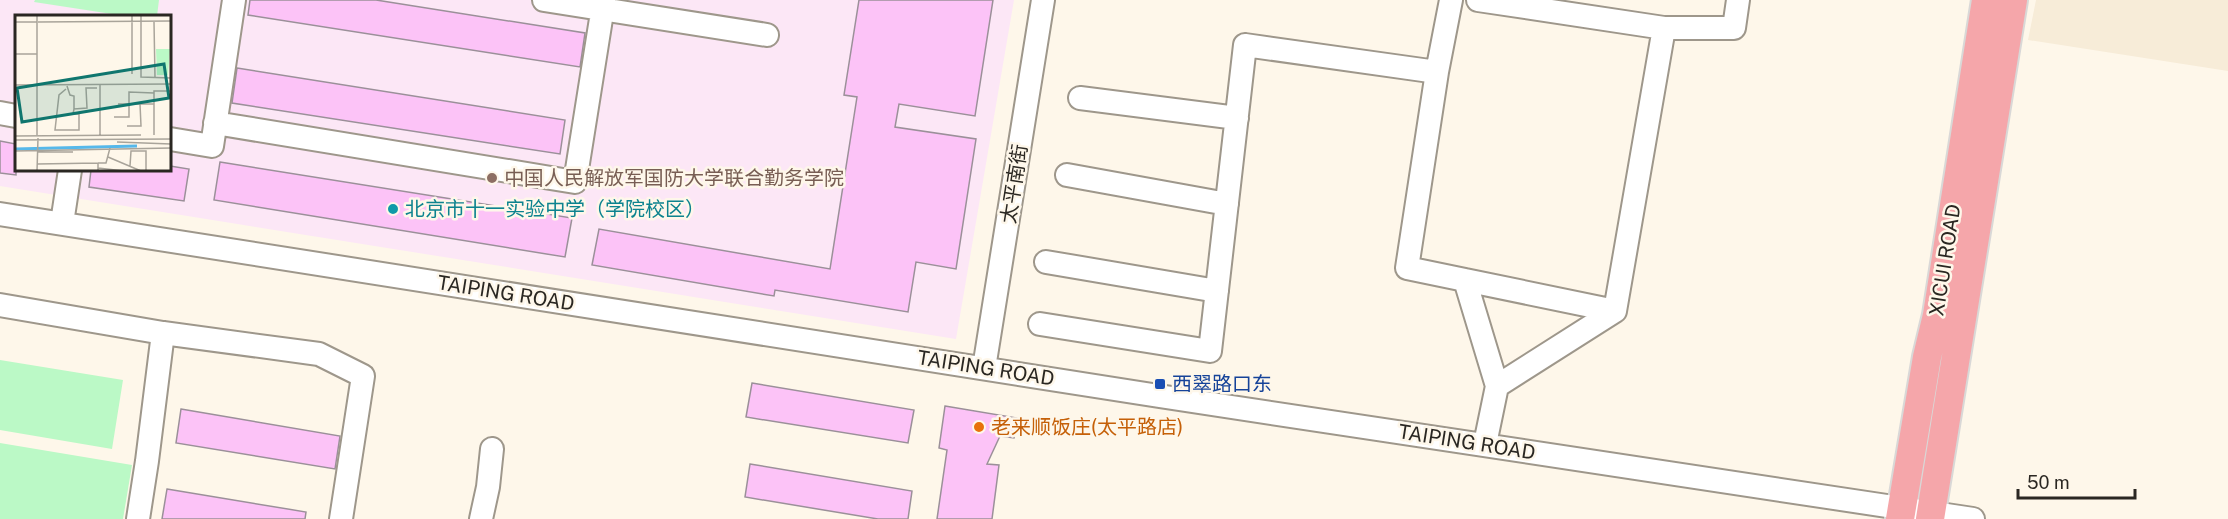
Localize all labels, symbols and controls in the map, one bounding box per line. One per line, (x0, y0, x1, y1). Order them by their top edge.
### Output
inset map (15, 15, 171, 171)
street label: 太平南街 (996, 143, 1032, 225)
place label: 中国人民解放军国防大学联合勤务学院 (504, 166, 844, 190)
marker: 中国人民解放军国防大学联合勤务学院 (485, 171, 499, 185)
place label: 北京市十一实验中学（学院校区） (405, 197, 705, 221)
marker: 北京市十一实验中学（学院校区） (386, 202, 400, 216)
street label: XICUI ROAD (1924, 202, 1966, 318)
street label: TAIPING ROAD (436, 270, 576, 316)
street label: TAIPING ROAD (916, 345, 1056, 391)
place label: 西翠路口东 (1172, 372, 1272, 396)
marker: 西翠路口东 (1153, 377, 1167, 391)
place label: 老来顺饭庄(太平路店) (991, 415, 1183, 439)
street label: TAIPING ROAD (1397, 419, 1537, 465)
marker: 老来顺饭庄(太平路店) (972, 420, 986, 434)
scale bar (2018, 462, 2135, 500)
text: 50 m (2027, 472, 2070, 493)

